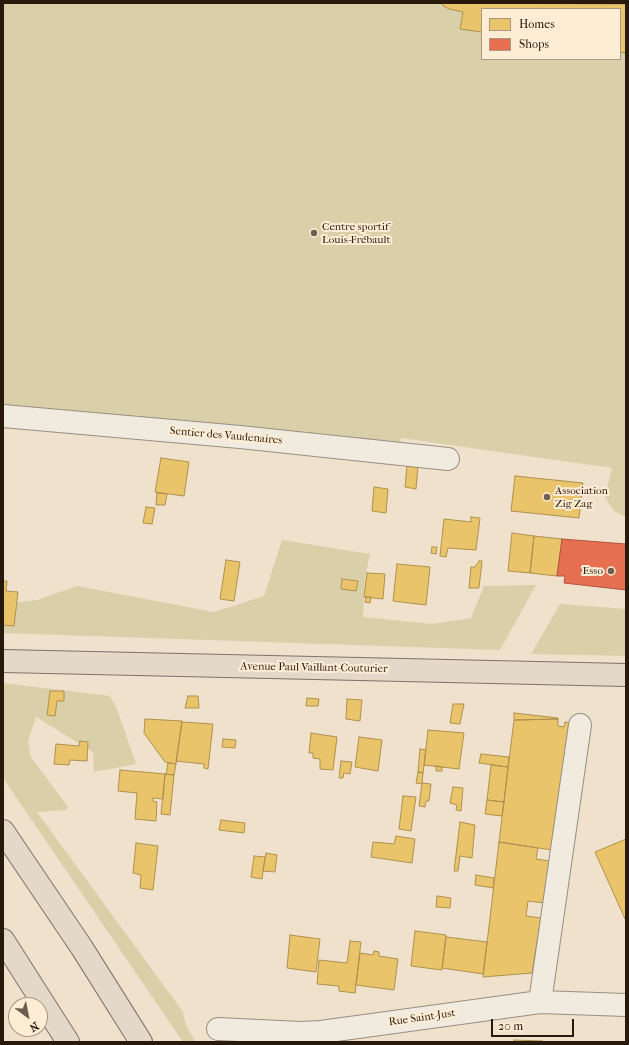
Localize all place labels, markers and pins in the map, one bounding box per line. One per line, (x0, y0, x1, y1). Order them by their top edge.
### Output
place label: Centre sportif Louis-Frébault (322, 220, 390, 246)
marker: Centre sportif Louis-Frébault (309, 228, 319, 238)
place label: Association Zig Zag (555, 484, 608, 510)
marker: Association Zig Zag (542, 492, 552, 502)
place label: Esso (583, 564, 603, 578)
marker: Esso (606, 566, 616, 576)

